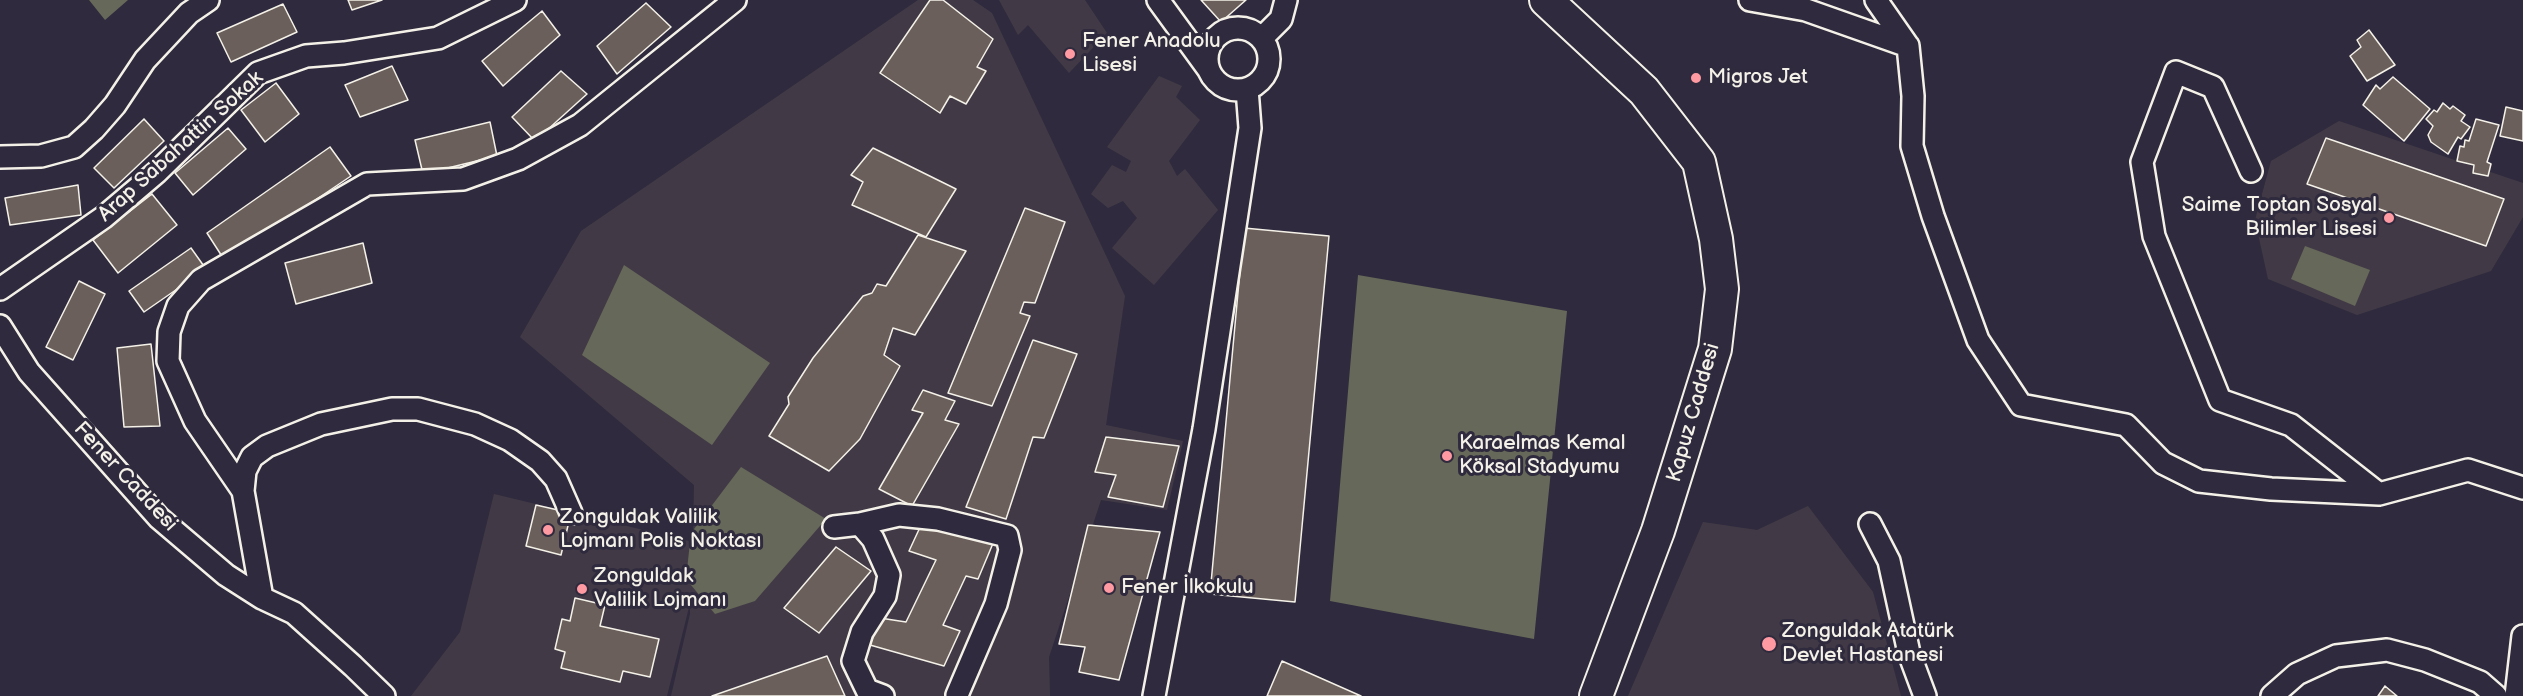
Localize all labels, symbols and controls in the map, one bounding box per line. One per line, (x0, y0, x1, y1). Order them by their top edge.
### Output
place label: Fener Anadolu Lisesi (1082, 29, 1221, 79)
marker: Fener Anadolu Lisesi (1063, 47, 1077, 61)
place label: Migros Jet (1708, 65, 1808, 91)
street label: Arap Sabahattin Sokak (93, 66, 269, 228)
marker: Migros Jet (1689, 71, 1703, 85)
place label: Saime Toptan Sosyal Bilimler Lisesi (2182, 193, 2377, 243)
marker: Saime Toptan Sosyal Bilimler Lisesi (2382, 211, 2396, 225)
street label: Kapuz Caddesi (1662, 341, 1726, 485)
street label: Fener Caddesi (68, 417, 182, 537)
place label: Karaelmas Kemal Köksal Stadyumu (1459, 431, 1625, 481)
marker: Karaelmas Kemal Köksal Stadyumu (1440, 449, 1454, 463)
place label: Zonguldak Valilik Lojmanı Polis Noktası (560, 505, 761, 555)
marker: Zonguldak Valilik Lojmanı Polis Noktası (541, 523, 555, 537)
place label: Zonguldak Valilik Lojmanı (594, 564, 726, 614)
place label: Fener İlkokulu (1121, 575, 1254, 601)
marker: Fener İlkokulu (1102, 581, 1116, 595)
marker: Zonguldak Valilik Lojmanı (575, 582, 589, 596)
place label: Zonguldak Atatürk Devlet Hastanesi (1782, 619, 1953, 669)
marker: Zonguldak Atatürk Devlet Hastanesi (1760, 635, 1778, 653)

